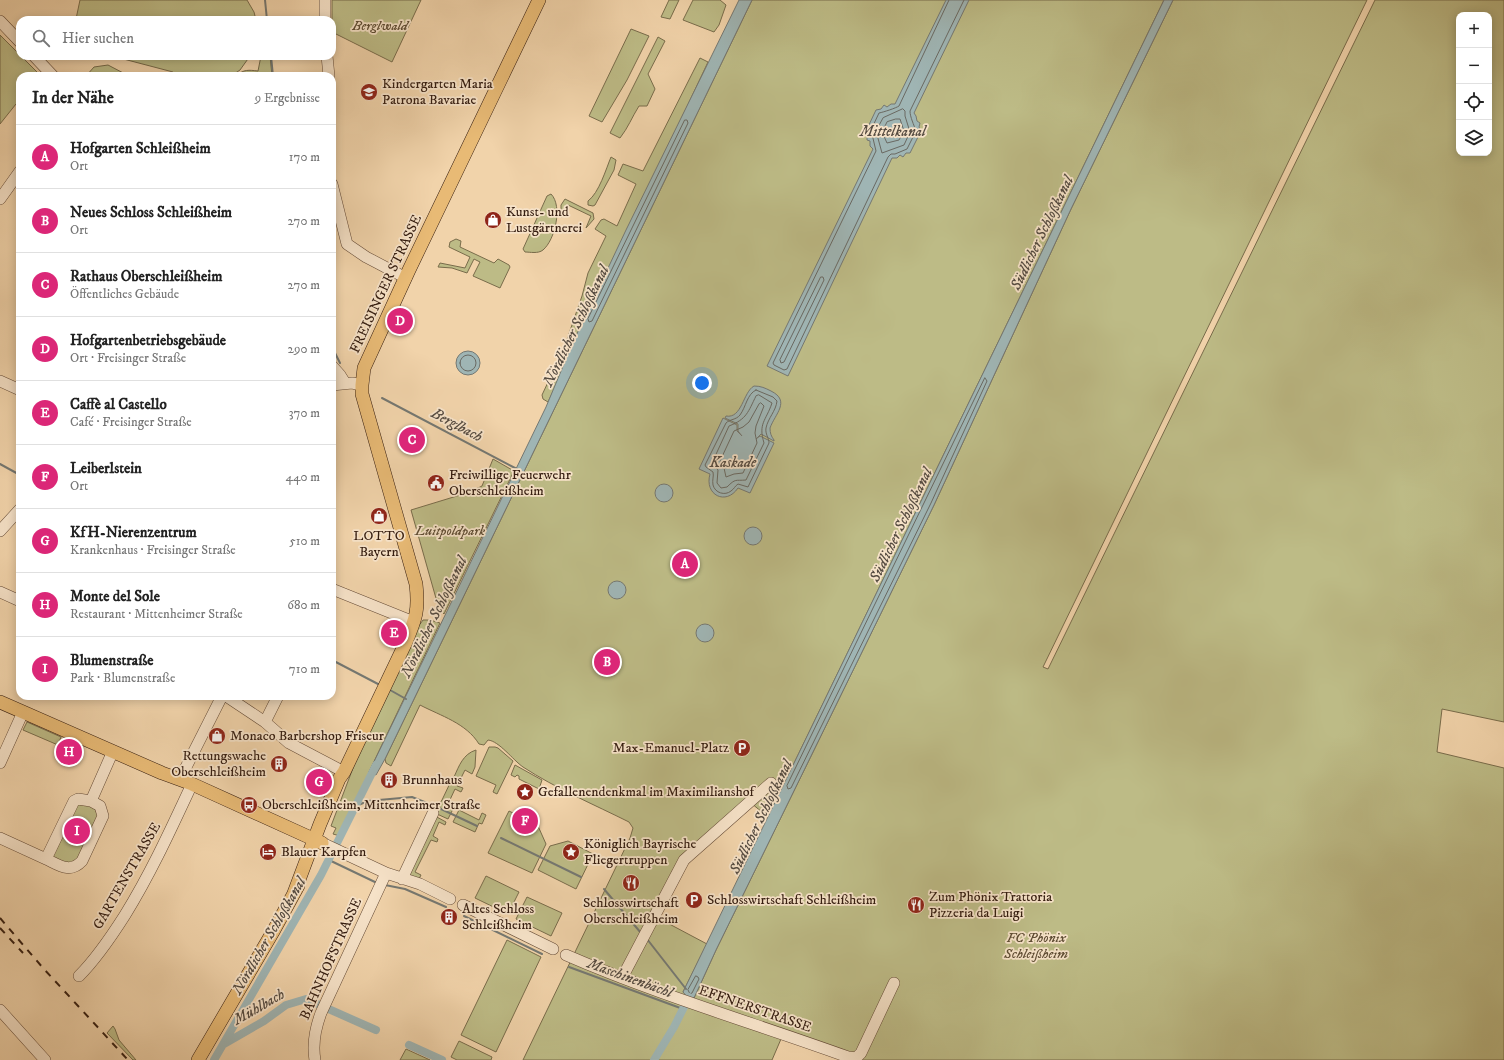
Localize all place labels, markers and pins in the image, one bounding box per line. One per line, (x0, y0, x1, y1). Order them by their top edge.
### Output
place label: Kindergarten Maria Patrona Bavariae (382, 75, 493, 109)
school or university icon: Kindergarten Maria Patrona Bavariae (359, 82, 379, 102)
place label: Kunst- und Lustgärtnerei (506, 203, 583, 237)
shop icon: Kunst- und Lustgärtnerei (483, 210, 503, 230)
pin: D (387, 306, 413, 336)
pin: C (399, 425, 425, 455)
place label: Freiwillige Feuerwehr Oberschleißheim (449, 466, 572, 500)
public building icon: Freiwillige Feuerwehr Oberschleißheim (426, 473, 446, 493)
shop icon: LOTTO Bayern (369, 506, 389, 526)
place label: LOTTO Bayern (353, 527, 405, 561)
pin: A (672, 549, 698, 579)
pin: E (381, 618, 407, 648)
pin: B (594, 647, 620, 677)
shop icon: Monaco Barbershop Friseur (207, 726, 227, 746)
place label: Monaco Barbershop Friseur (230, 727, 385, 745)
pin: H (56, 737, 82, 767)
parking icon: Max-Emanuel-Platz (732, 738, 752, 758)
place label: Max-Emanuel-Platz (613, 739, 729, 757)
place label: Rettungswache Oberschleißheim (171, 747, 266, 781)
building icon: Rettungswache Oberschleißheim (269, 754, 289, 774)
pin: G (306, 767, 332, 797)
building icon: Brunnhaus (379, 770, 399, 790)
place label: Brunnhaus (402, 771, 462, 789)
place icon: Gefallenendenkmal im Maximilianshof (515, 782, 535, 802)
place label: Gefallenendenkmal im Maximilianshof (538, 783, 756, 801)
bus stop icon: Oberschleißheim, Mittenheimer Straße (239, 795, 259, 815)
place label: Oberschleißheim, Mittenheimer Straße (262, 796, 481, 814)
pin: F (512, 806, 538, 836)
pin: I (64, 816, 90, 846)
place label: Königlich Bayrische Fliegertruppen (584, 835, 697, 869)
hotel icon: Blauer Karpfen (258, 842, 278, 862)
place icon: Königlich Bayrische Fliegertruppen (561, 842, 581, 862)
place label: Blauer Karpfen (281, 843, 367, 861)
restaurant icon: Schlosswirtschaft Oberschleißheim (621, 873, 641, 893)
place label: Zum Phönix Trattoria Pizzeria da Luigi (929, 888, 1052, 922)
parking icon: Schlosswirtschaft Schleißheim (684, 890, 704, 910)
place label: Schlosswirtschaft Schleißheim (707, 891, 877, 909)
place label: Schlosswirtschaft Oberschleißheim (583, 894, 680, 928)
restaurant icon: Zum Phönix Trattoria Pizzeria da Luigi (906, 895, 926, 915)
place label: Altes Schloss Schleißheim (462, 900, 534, 934)
building icon: Altes Schloss Schleißheim (439, 907, 459, 927)

